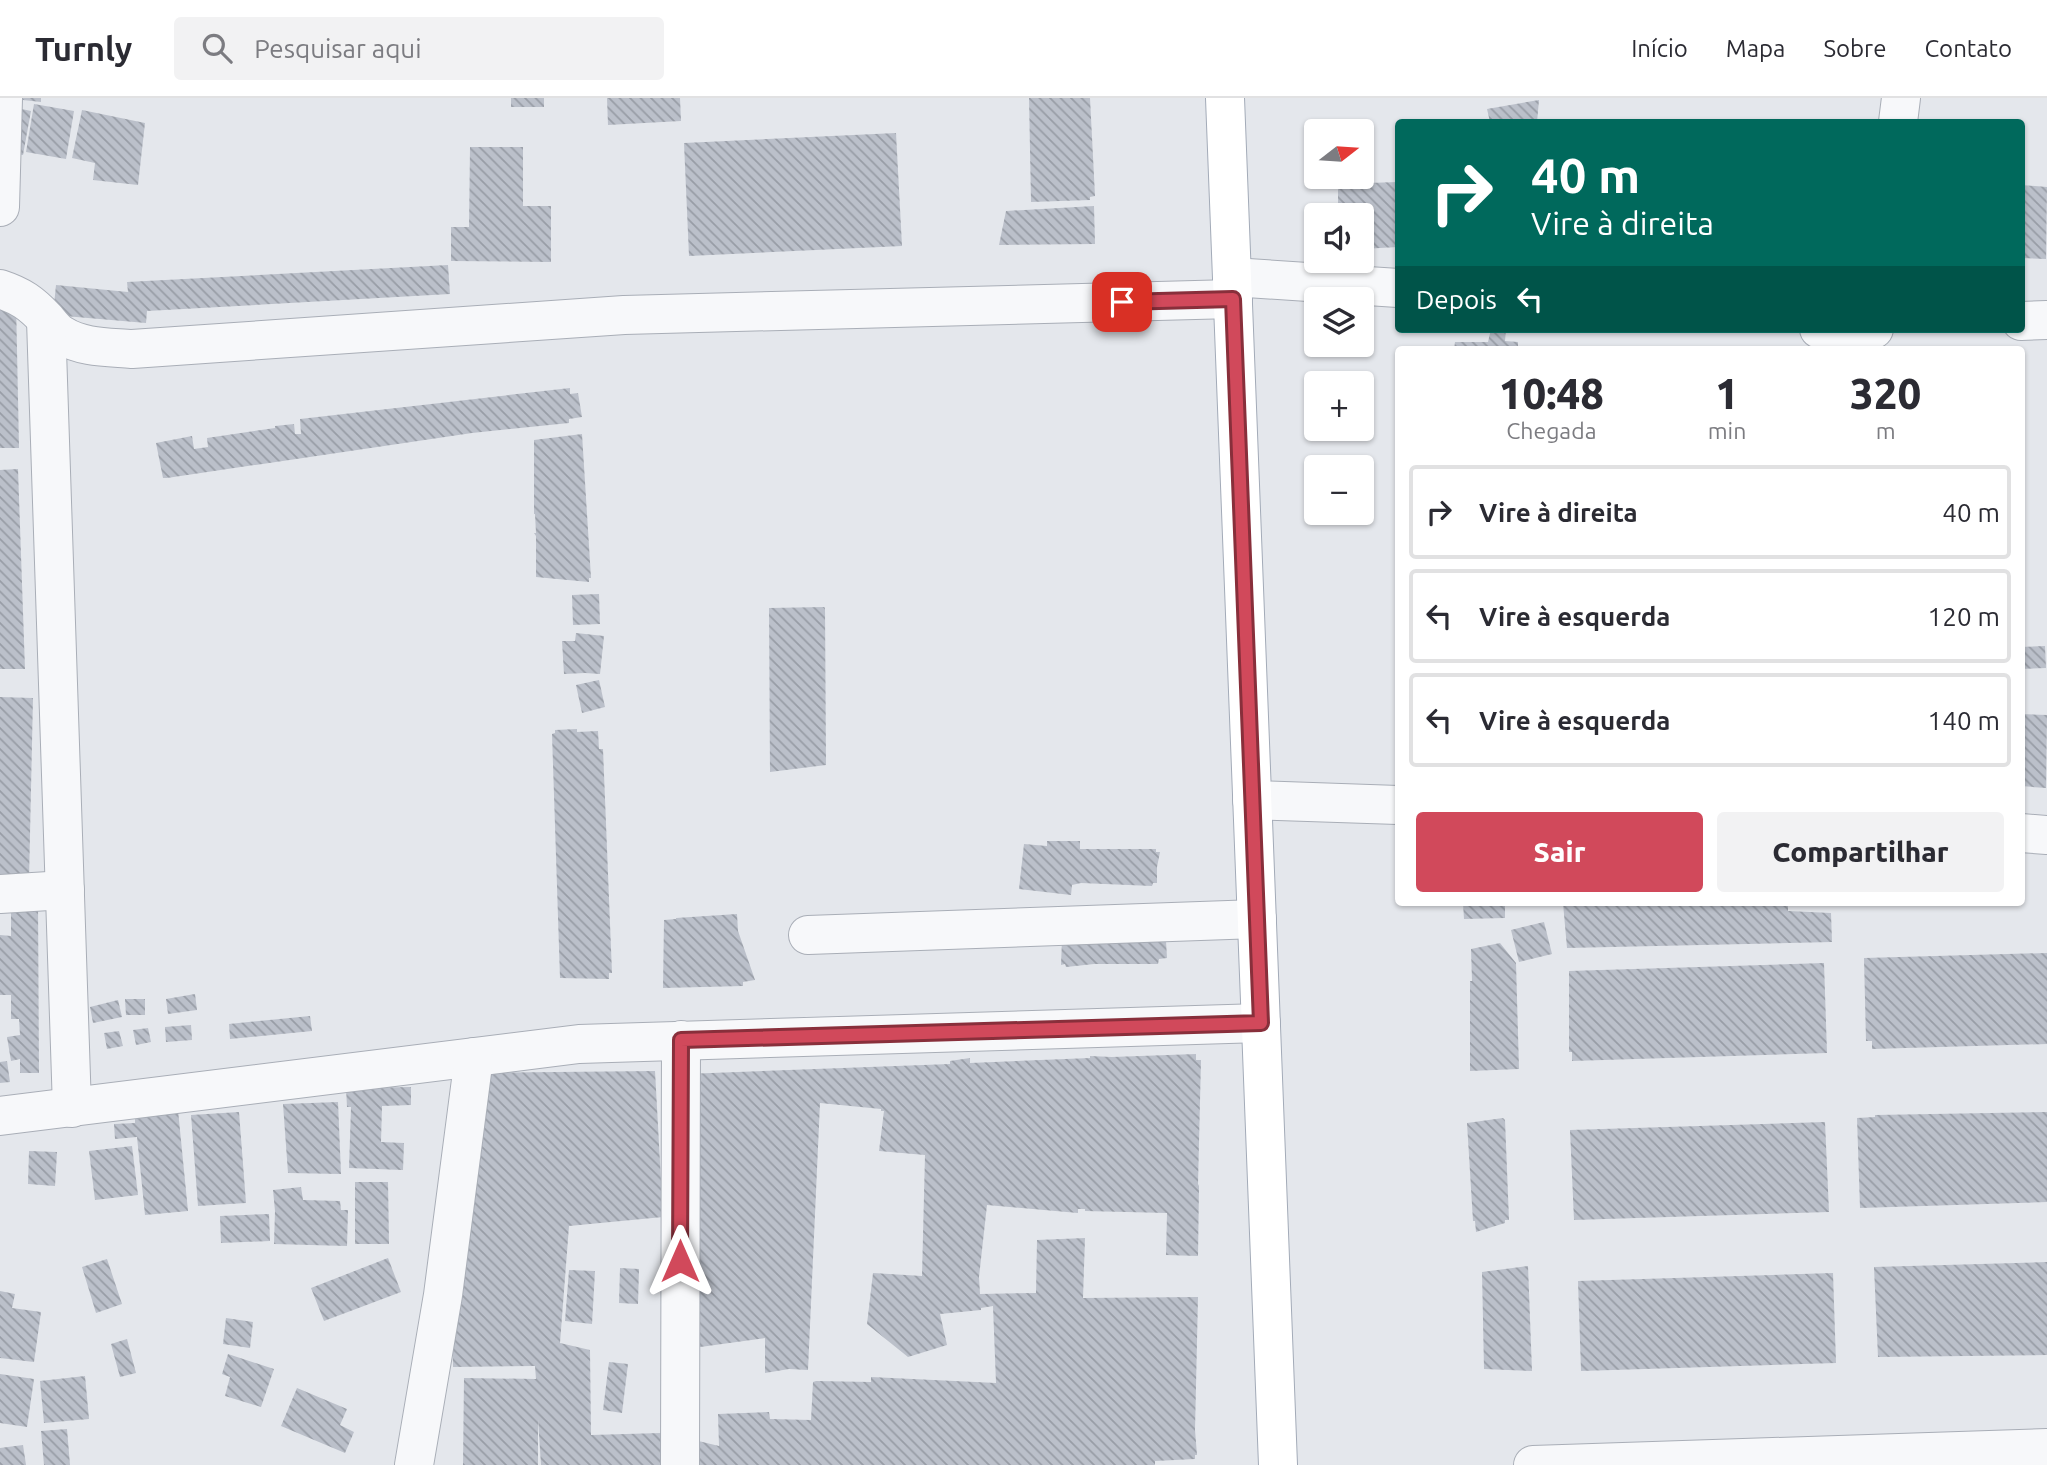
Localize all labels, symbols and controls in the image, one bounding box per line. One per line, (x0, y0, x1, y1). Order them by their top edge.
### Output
search box (174, 17, 664, 80)
icon: search (198, 29, 236, 67)
text: Turnly (35, 30, 132, 67)
text: Pesquisar aqui (254, 34, 422, 63)
text: Início (1631, 35, 1688, 62)
text: Mapa (1726, 35, 1785, 62)
text: Sobre (1823, 35, 1886, 62)
text: Contato (1924, 35, 2012, 62)
north arrow (1304, 119, 1374, 189)
map controls (1304, 119, 1374, 525)
icon: right (1416, 147, 1507, 238)
text: 40 m (1531, 147, 1640, 202)
button: sound (1304, 203, 1374, 273)
text: Vire à direita (1531, 205, 1714, 241)
pin (1092, 272, 1152, 332)
icon: left (1511, 280, 1549, 318)
icon: arrive (1103, 283, 1141, 321)
text: Depois (1416, 285, 1497, 314)
button: layers (1304, 287, 1374, 357)
text: 10:48 (1499, 370, 1604, 417)
text: 1 (1715, 370, 1739, 417)
text: 320 (1850, 370, 1921, 417)
button: + (1304, 371, 1374, 441)
text: Chegada (1506, 418, 1596, 443)
text: min (1708, 418, 1746, 443)
text: m (1876, 418, 1896, 443)
button: − (1304, 455, 1374, 525)
icon: right (1420, 493, 1458, 531)
text: Vire à direita (1479, 498, 1638, 527)
text: 40 m (1942, 498, 2000, 527)
icon: left (1420, 597, 1458, 635)
text: Vire à esquerda (1479, 602, 1670, 631)
text: 120 m (1928, 602, 2000, 631)
icon: left (1420, 701, 1458, 739)
text: Vire à esquerda (1479, 706, 1670, 735)
text: 140 m (1928, 706, 2000, 735)
button: Sair (1416, 812, 1703, 892)
button: Compartilhar (1717, 812, 2004, 892)
position arrow (643, 1224, 717, 1298)

